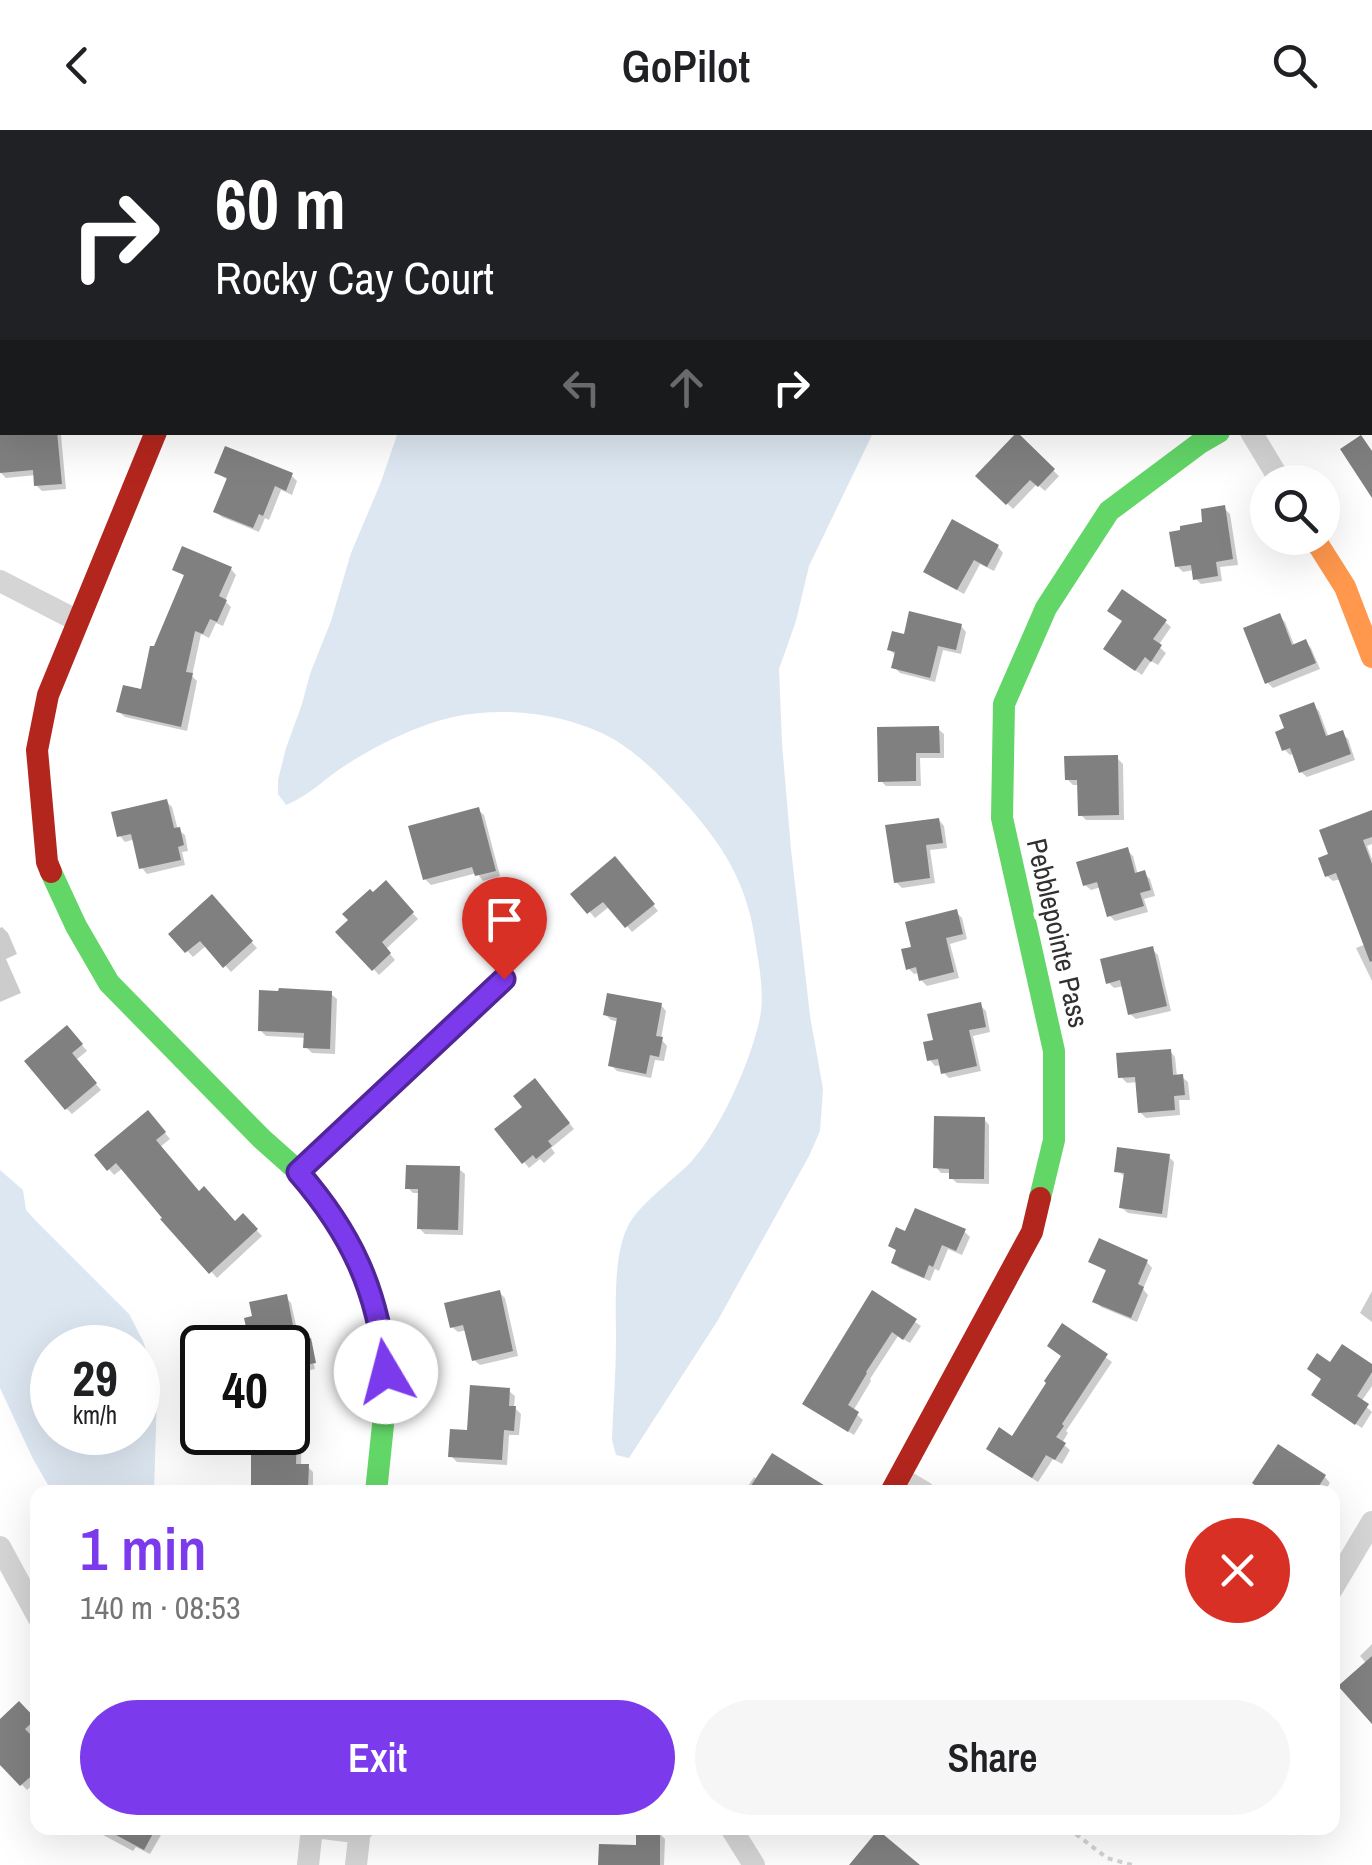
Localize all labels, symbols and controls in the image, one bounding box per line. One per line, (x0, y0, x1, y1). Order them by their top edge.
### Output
text: GoPilot (622, 35, 750, 96)
icon: back (50, 38, 105, 93)
icon: search (1267, 38, 1322, 93)
text: 60 m (215, 157, 346, 251)
icon: right (50, 170, 180, 300)
text: Rocky Cay Court (215, 247, 494, 308)
icon: left (554, 360, 609, 415)
icon: ahead (659, 360, 714, 415)
icon: right (764, 360, 819, 415)
map controls (1250, 465, 1340, 555)
button: search (1250, 465, 1340, 555)
street label: Pebblepointe Pass (1018, 835, 1098, 1031)
pin (462, 877, 547, 980)
icon: arrive (477, 892, 532, 947)
position arrow (334, 1320, 438, 1424)
speed limit sign: 40 (180, 1325, 310, 1455)
text: 29 (72, 1344, 118, 1412)
text: km/h (73, 1398, 117, 1432)
text: 1 min (80, 1508, 207, 1589)
button: close (1185, 1518, 1290, 1623)
text: 140 m · 08:53 (80, 1586, 240, 1629)
button: Exit (80, 1700, 675, 1815)
button: Share (695, 1700, 1290, 1815)

